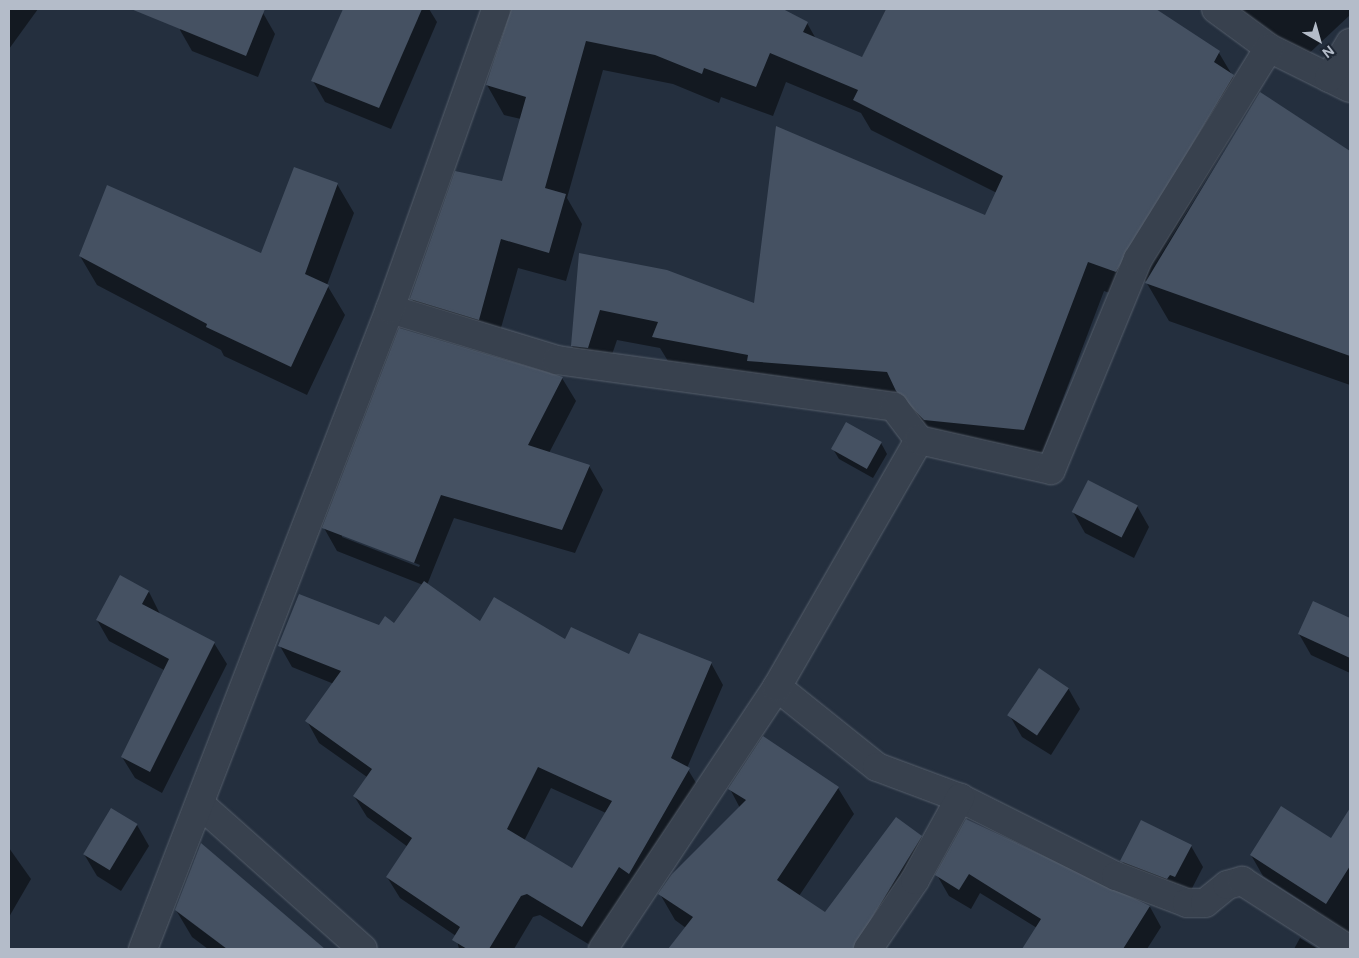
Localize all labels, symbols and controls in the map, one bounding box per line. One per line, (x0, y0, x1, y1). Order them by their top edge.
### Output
north arrow (1294, 15, 1344, 65)
text: N (1319, 42, 1338, 62)

